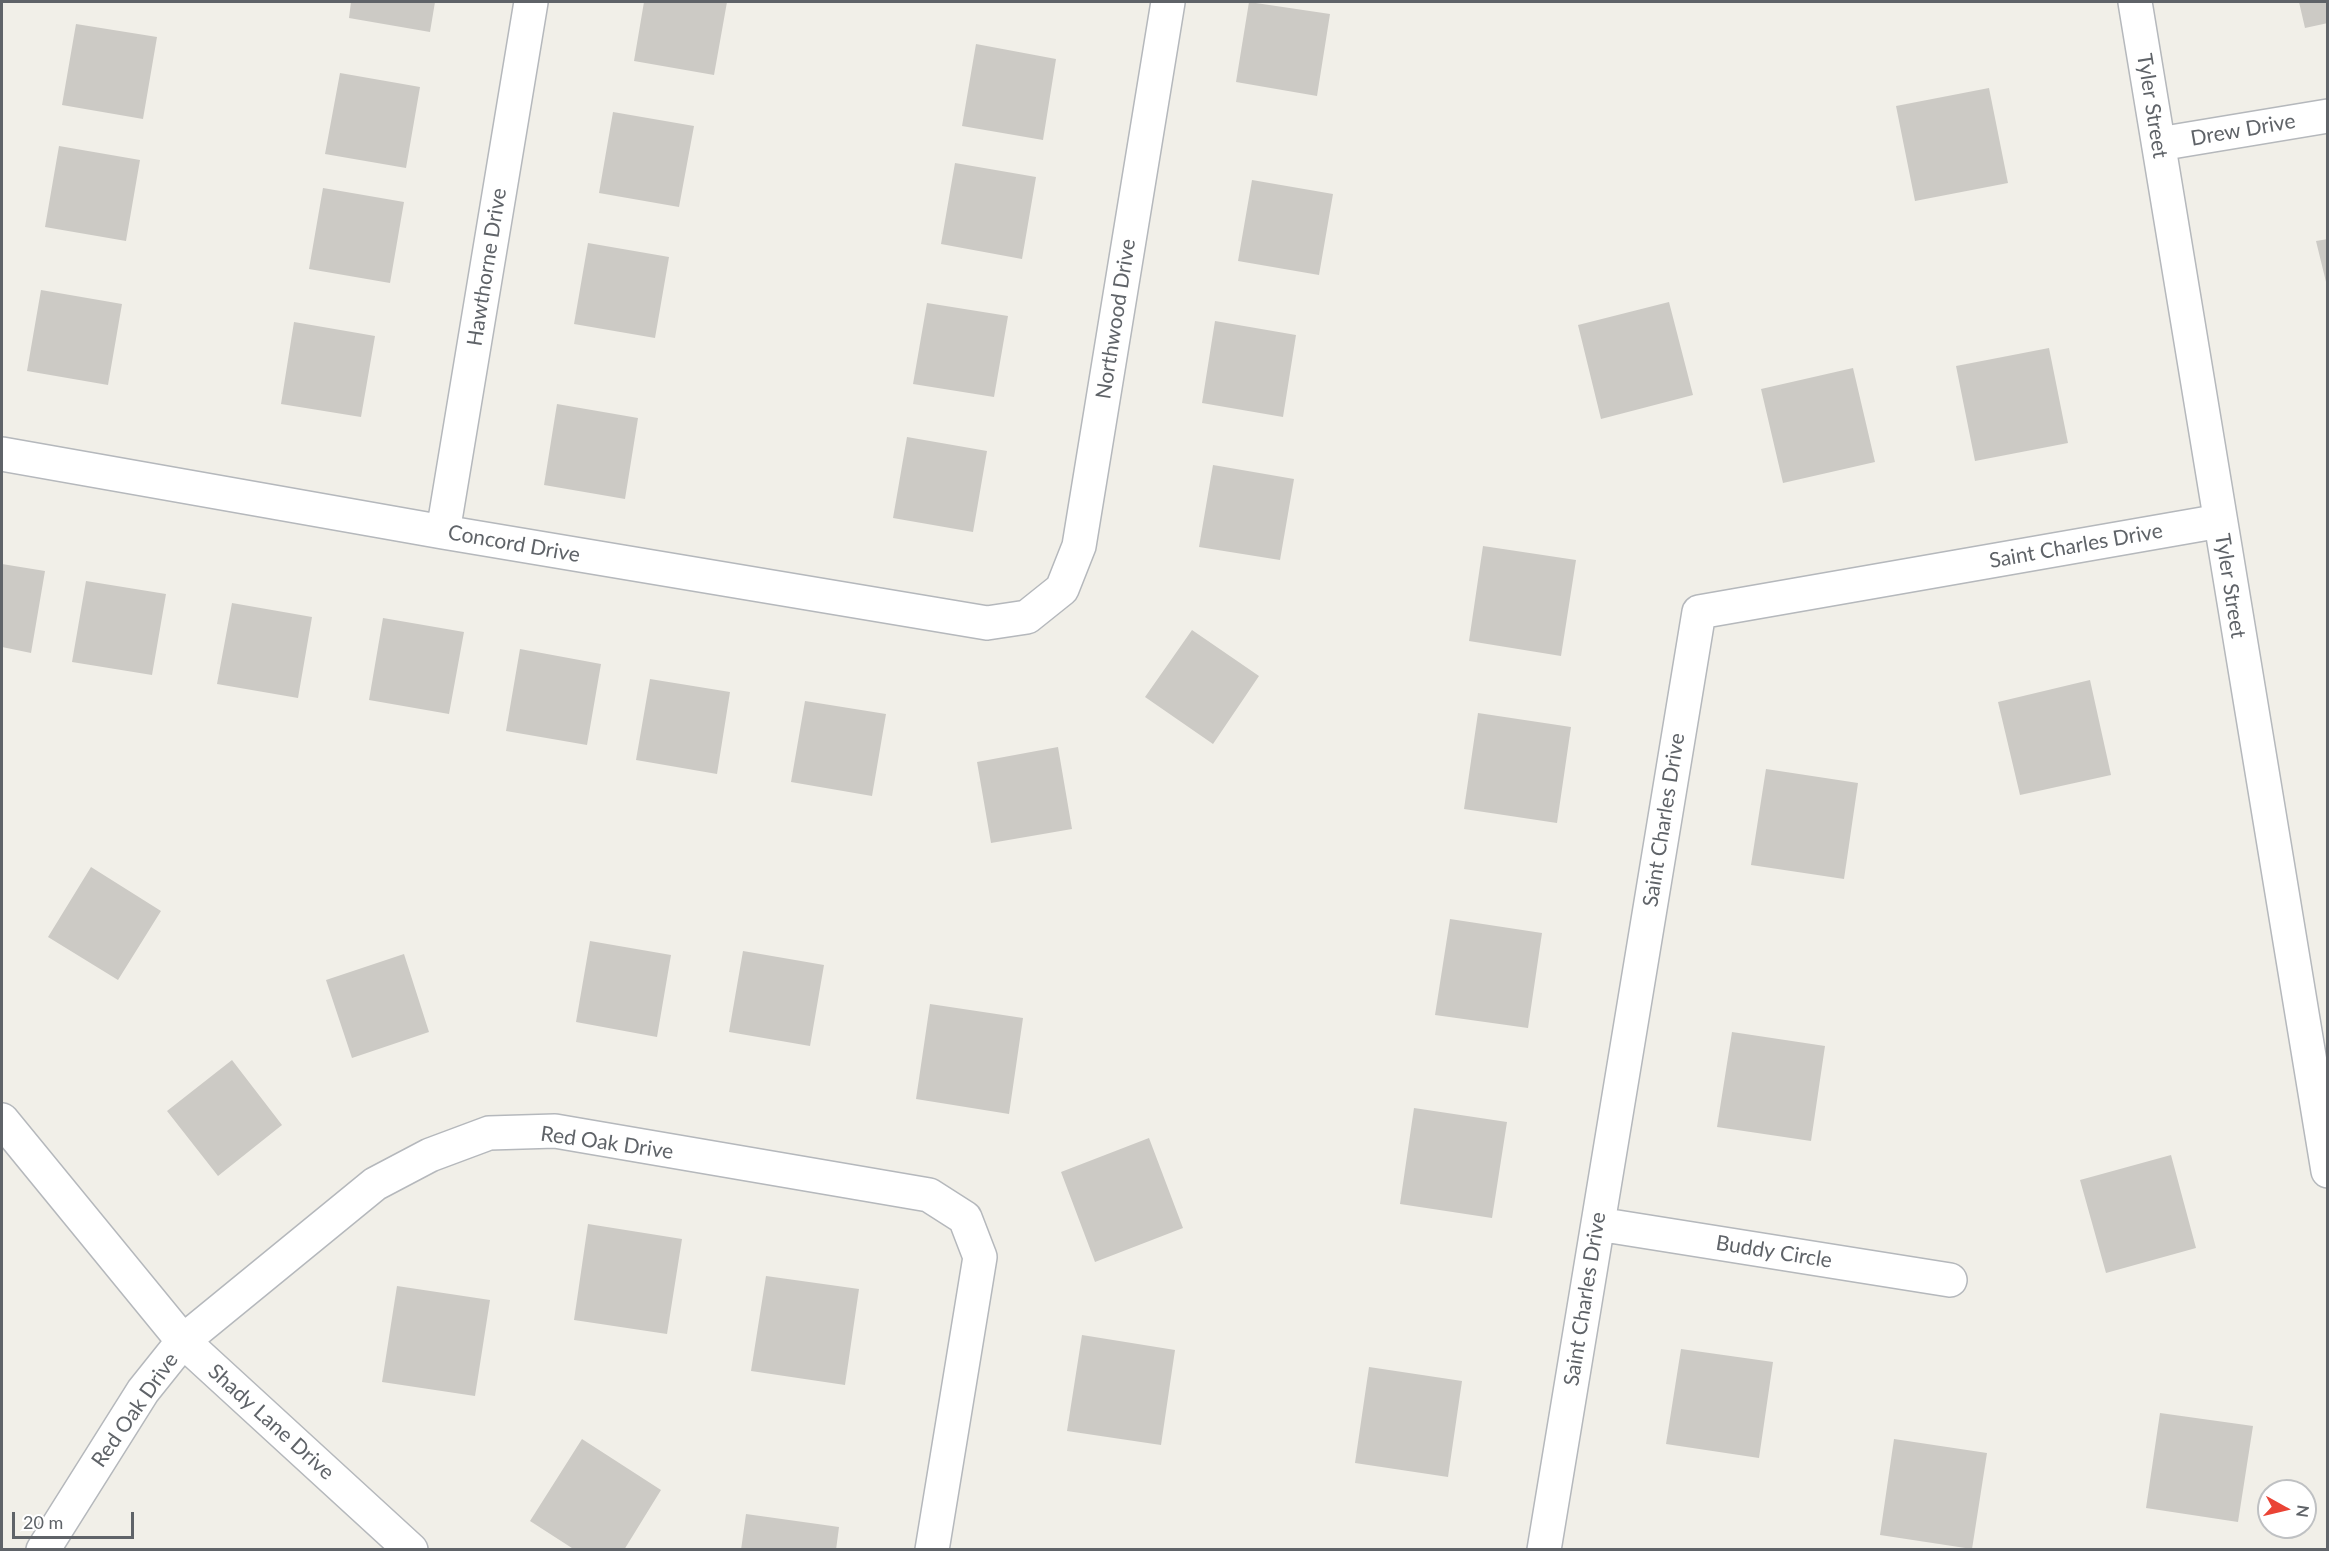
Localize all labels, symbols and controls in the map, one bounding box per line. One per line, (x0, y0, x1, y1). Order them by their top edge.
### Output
street label: Tyler Street (2131, 52, 2173, 160)
street label: Drew Drive (2189, 108, 2297, 152)
street label: Hawthorne Drive (462, 186, 512, 348)
street label: Northwood Drive (1091, 237, 1141, 401)
street label: Saint Charles Drive (1987, 518, 2165, 574)
street label: Concord Drive (446, 520, 582, 568)
street label: Tyler Street (2209, 532, 2251, 640)
street label: Saint Charles Drive (1638, 731, 1690, 909)
street label: Red Oak Drive (539, 1121, 675, 1165)
street label: Saint Charles Drive (1559, 1210, 1611, 1388)
street label: Buddy Circle (1714, 1230, 1834, 1274)
street label: Red Oak Drive (86, 1348, 184, 1472)
street label: Shady Lane Drive (203, 1359, 339, 1485)
north arrow (2257, 1479, 2317, 1539)
scale bar (15, 1500, 136, 1538)
text: N (2293, 1504, 2314, 1519)
text: 20 m (23, 1511, 63, 1533)

